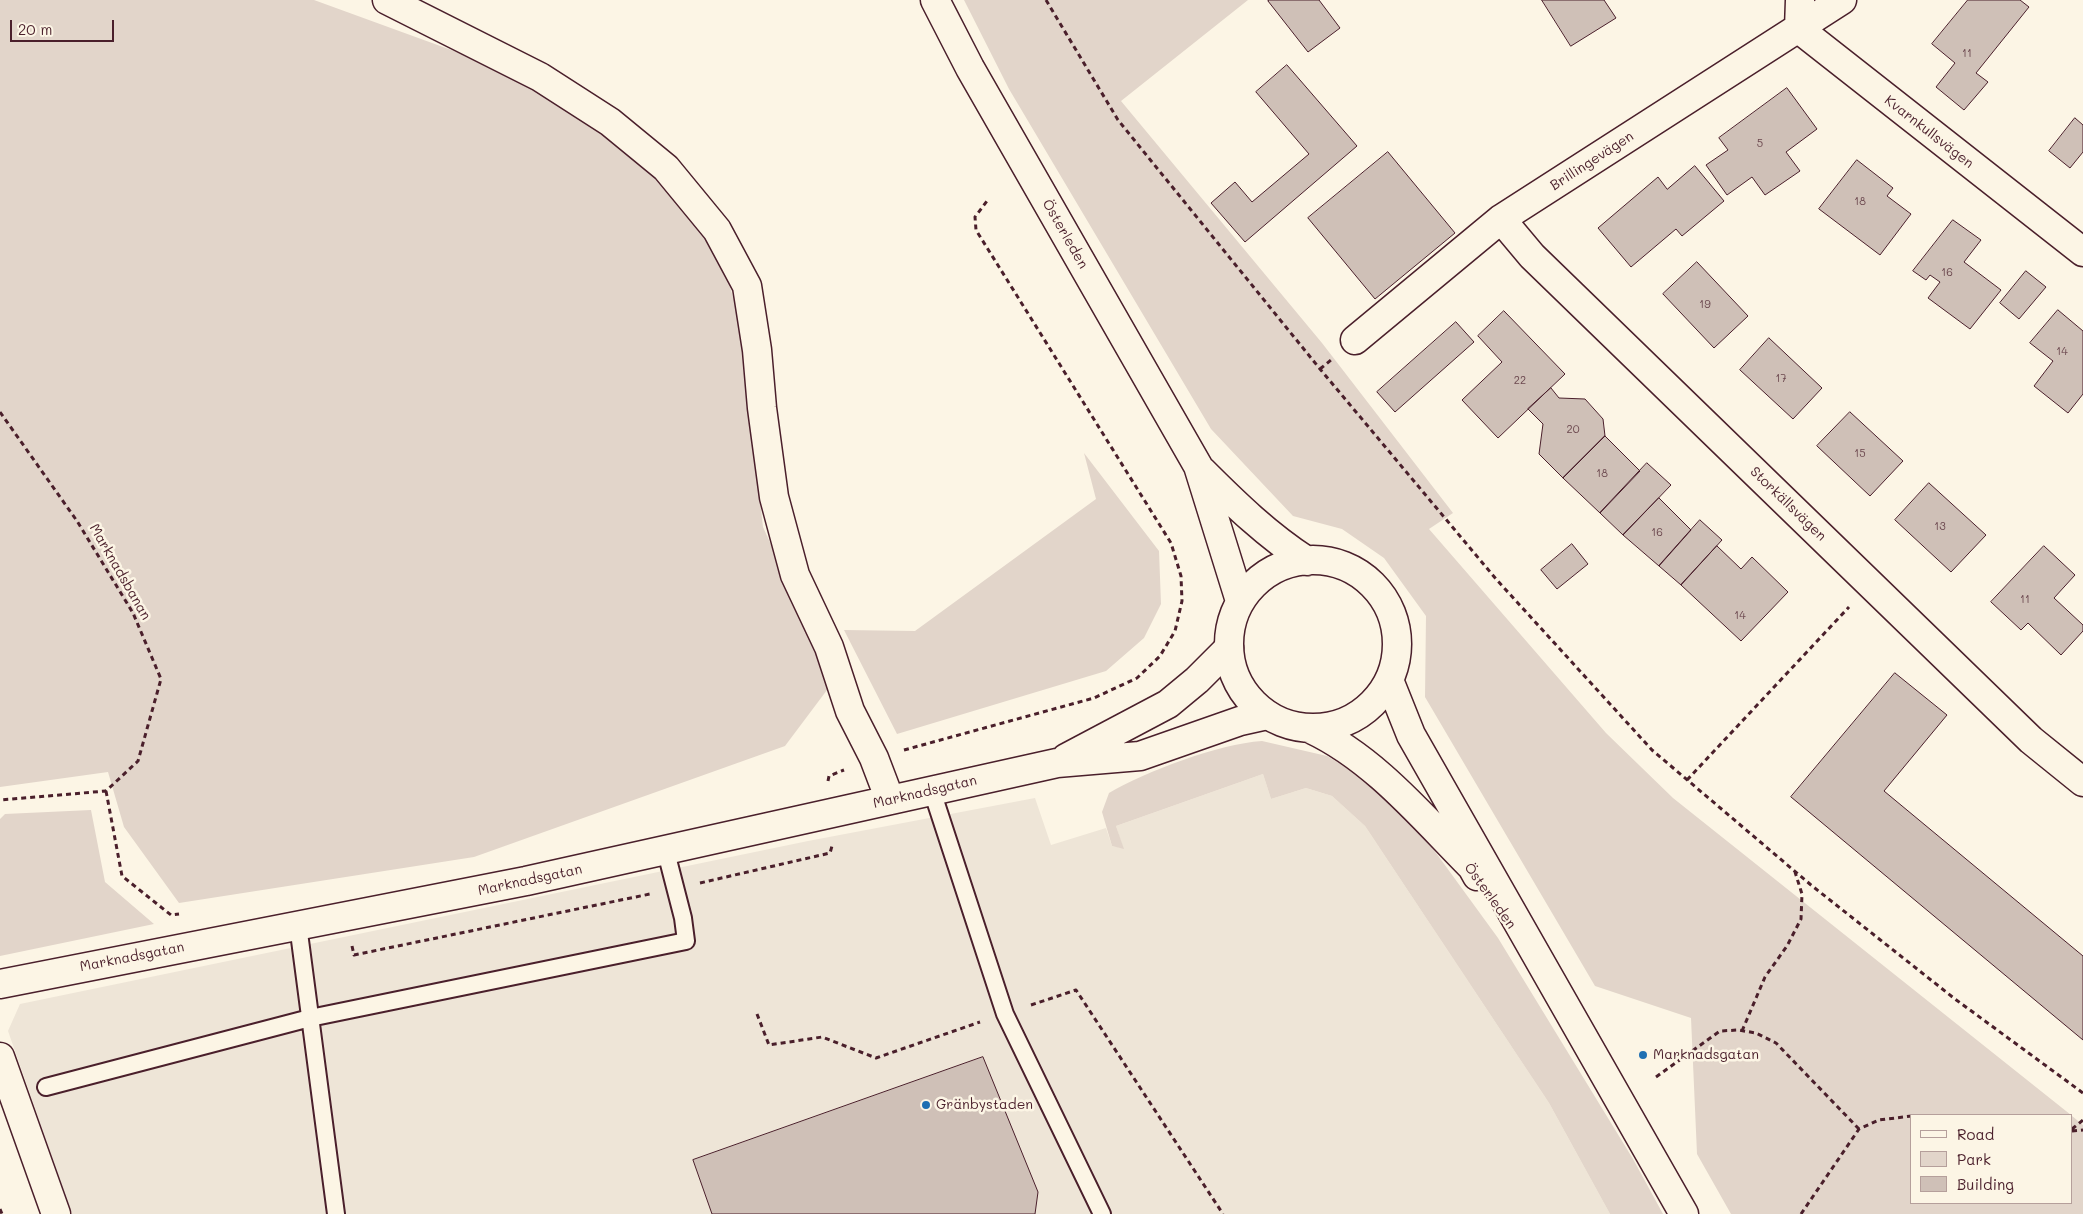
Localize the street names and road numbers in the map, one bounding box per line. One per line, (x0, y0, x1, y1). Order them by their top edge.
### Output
street label: Kvarnkullsvägen (1881, 92, 1977, 172)
street label: Brillingevägen (1547, 128, 1637, 194)
street label: Österleden (1038, 196, 1092, 272)
street label: Storkällsvägen (1746, 463, 1830, 545)
street label: Marknadsbanan (86, 521, 154, 623)
street label: Marknadsgatan (871, 772, 979, 812)
street label: Österleden (1461, 860, 1519, 932)
street label: Marknadsgatan (476, 861, 584, 899)
street label: Marknadsgatan (78, 939, 186, 975)

